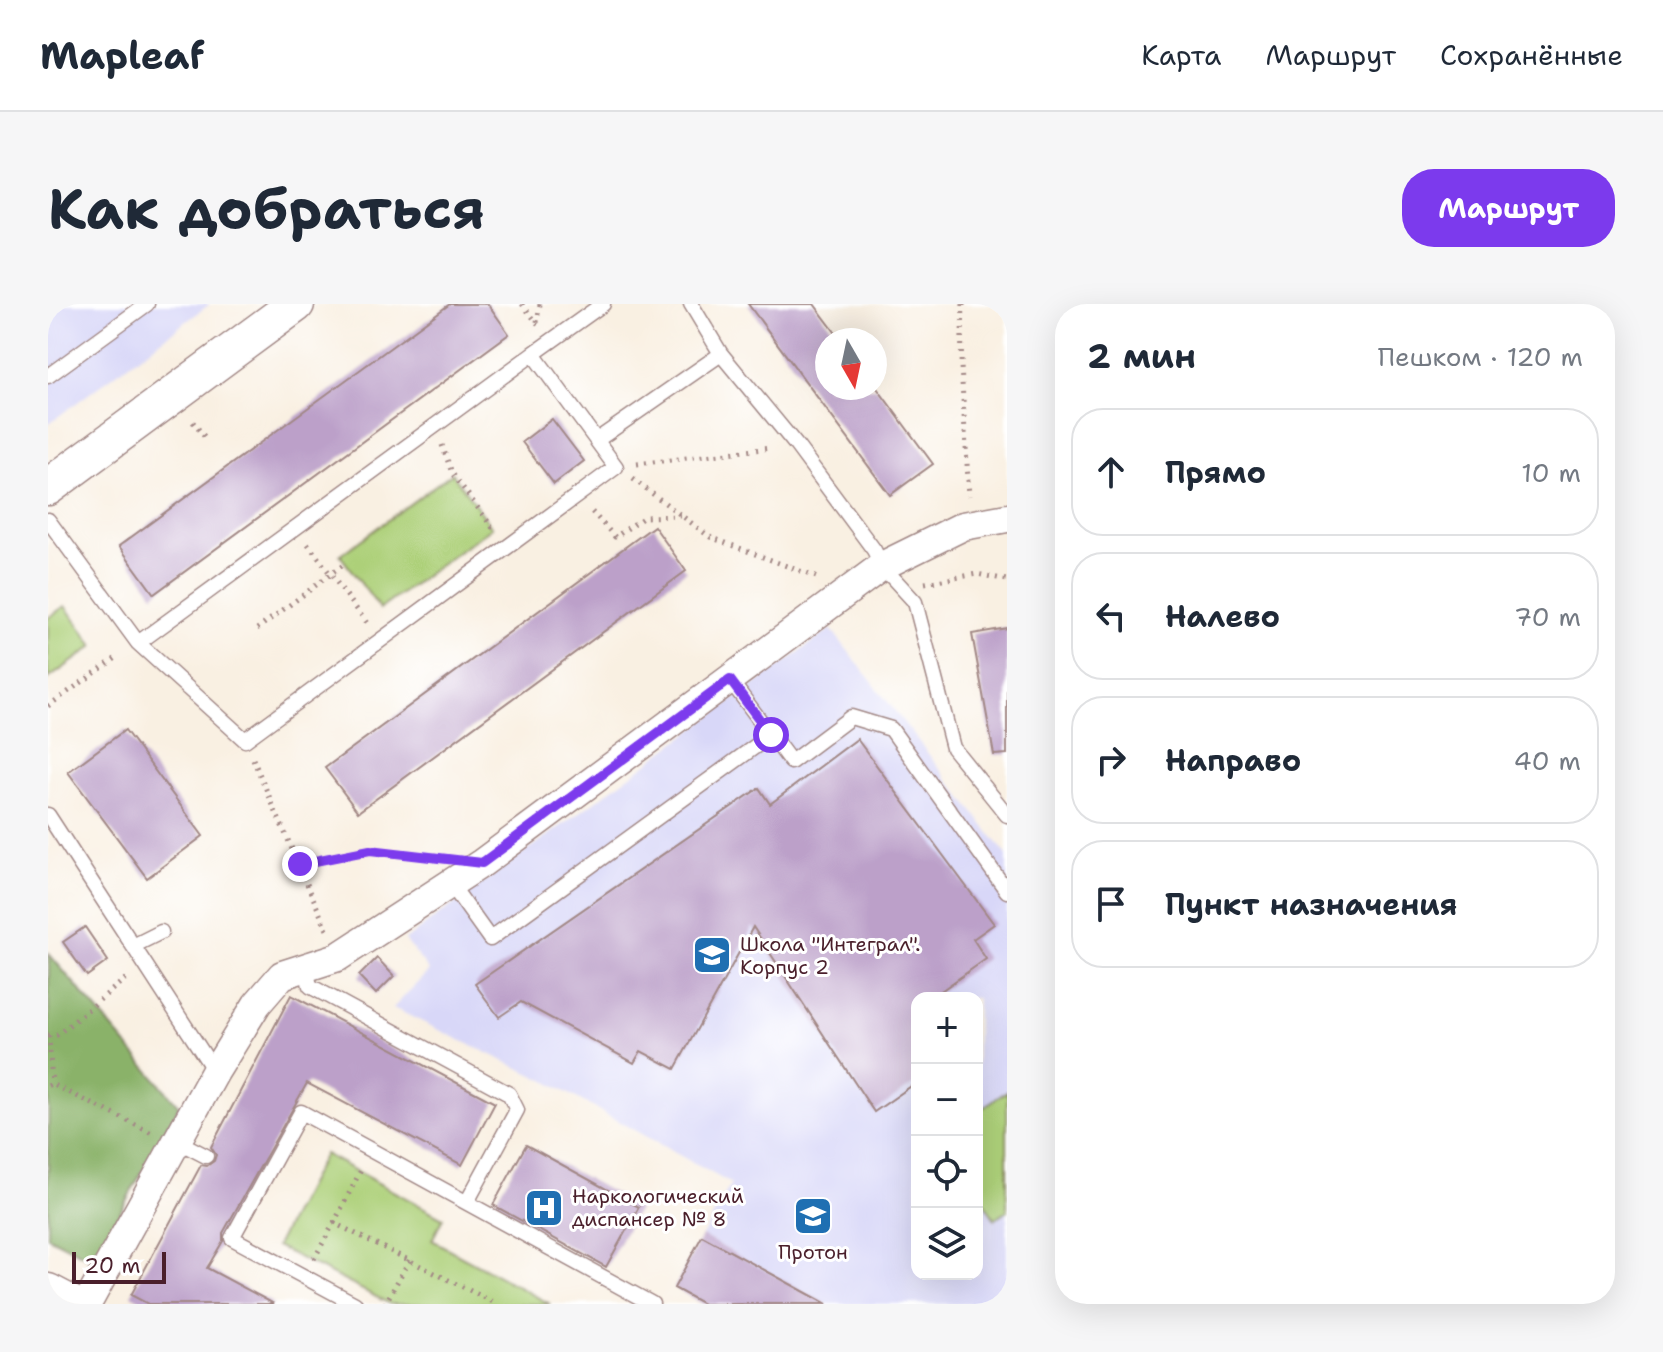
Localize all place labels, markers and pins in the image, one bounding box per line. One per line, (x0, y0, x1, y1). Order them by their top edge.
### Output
place label: Школа "Интеграл". Корпус 2 (740, 931, 920, 980)
school or university icon: Школа "Интеграл". Корпус 2 (691, 934, 733, 976)
place label: Наркологический диспансер № 8 (572, 1183, 744, 1232)
hospital icon: Наркологический диспансер № 8 (523, 1187, 565, 1229)
school or university icon: Протон (792, 1195, 834, 1237)
place label: Протон (778, 1239, 848, 1265)

